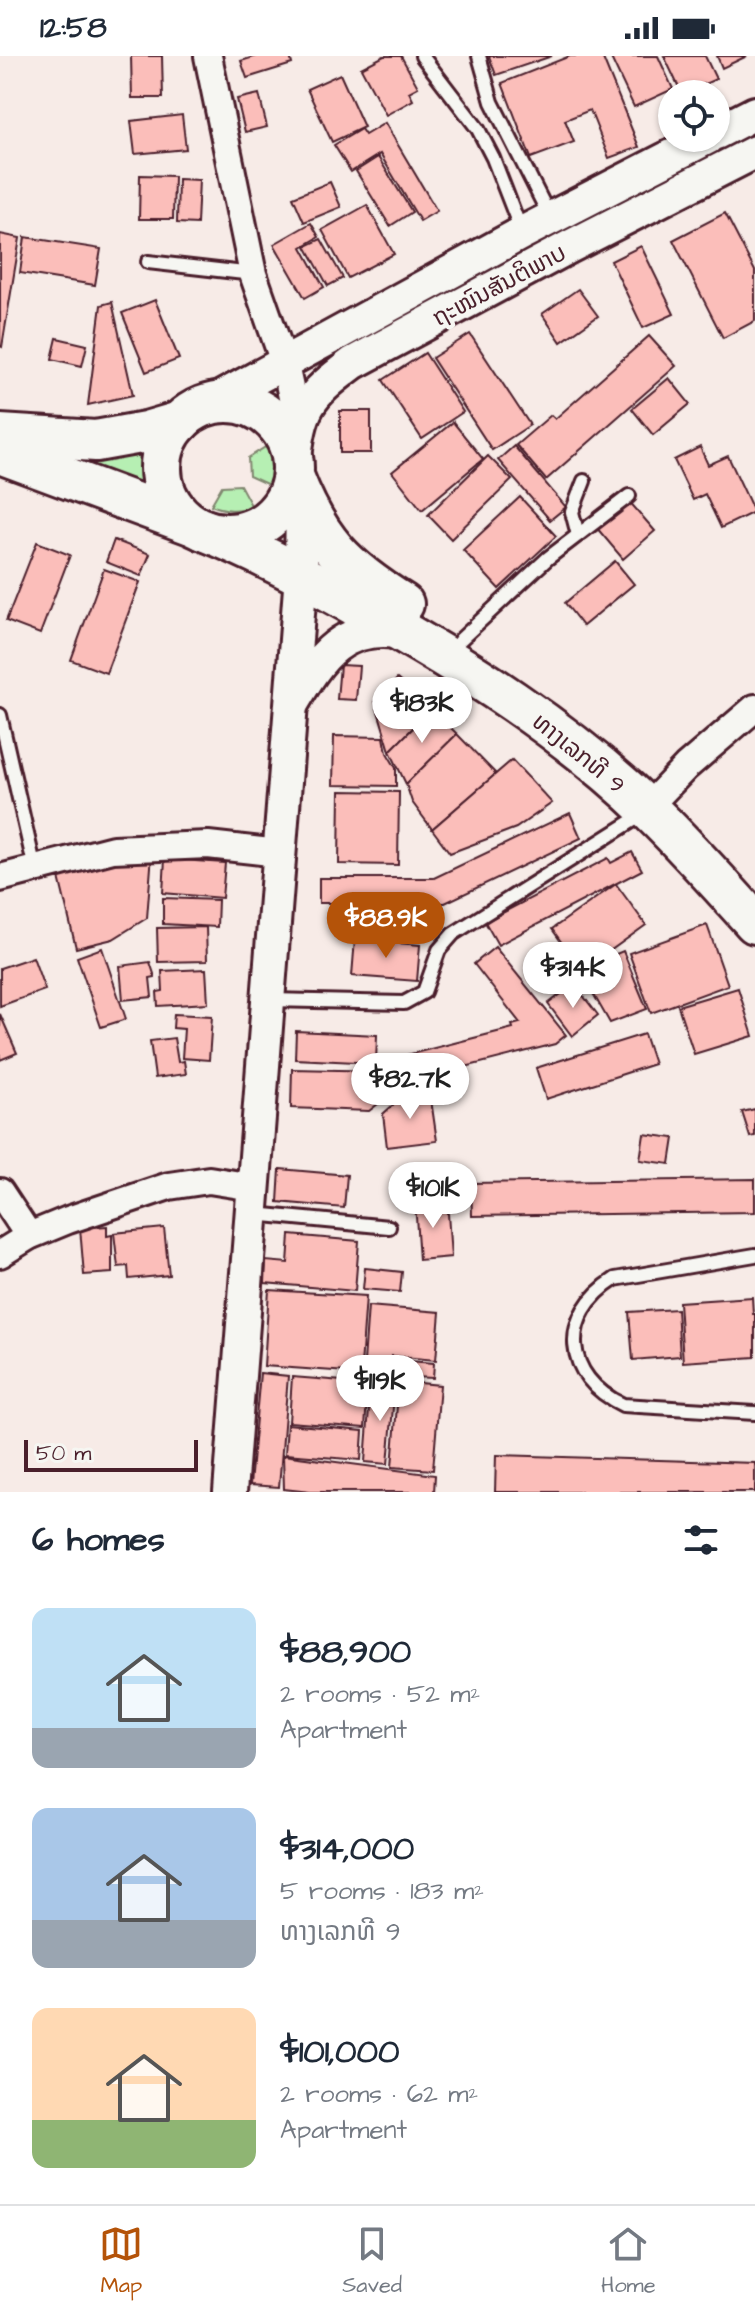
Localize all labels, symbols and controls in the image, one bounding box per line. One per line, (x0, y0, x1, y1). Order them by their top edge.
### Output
text: 12:58 (40, 7, 107, 49)
map controls (658, 80, 730, 152)
button: locate (658, 80, 730, 152)
street label: ຖະໜົນສັນຕິພາບ (426, 236, 572, 335)
pin: $183K (366, 677, 478, 745)
text: $183K (390, 685, 454, 721)
street label: ທາງເລກທີ 9 (524, 706, 632, 802)
pin: $88.9K (321, 892, 451, 960)
text: $88.9K (345, 900, 427, 936)
pin: $314K (517, 942, 629, 1010)
text: $314K (541, 950, 605, 986)
pin: $82.7K (345, 1053, 475, 1121)
text: $82.7K (369, 1061, 451, 1097)
pin: $101K (377, 1162, 489, 1230)
text: $101K (406, 1170, 460, 1206)
pin: $119K (324, 1355, 436, 1423)
text: $119K (354, 1363, 406, 1399)
scale bar (24, 1436, 198, 1472)
text: 50 m (36, 1438, 91, 1469)
text: 6 homes (32, 1516, 165, 1564)
icon: filters (679, 1518, 723, 1562)
text: $88,900 (280, 1628, 411, 1676)
icon: home (96, 1640, 192, 1736)
text: 2 rooms · 52 m² (280, 1676, 480, 1712)
text: Apartment (280, 1712, 407, 1748)
text: $314,000 (280, 1825, 414, 1873)
icon: home (96, 1840, 192, 1936)
text: 5 rooms · 183 m² (280, 1873, 484, 1909)
text: ທາງເລກທີ 9 (280, 1914, 401, 1950)
text: $101,000 (280, 2028, 399, 2076)
icon: home (96, 2040, 192, 2136)
text: 2 rooms · 62 m² (280, 2076, 478, 2112)
text: Apartment (280, 2112, 407, 2148)
tab: Map (99, 2222, 143, 2301)
tab: Saved (342, 2222, 402, 2301)
tab: Home (601, 2222, 656, 2301)

